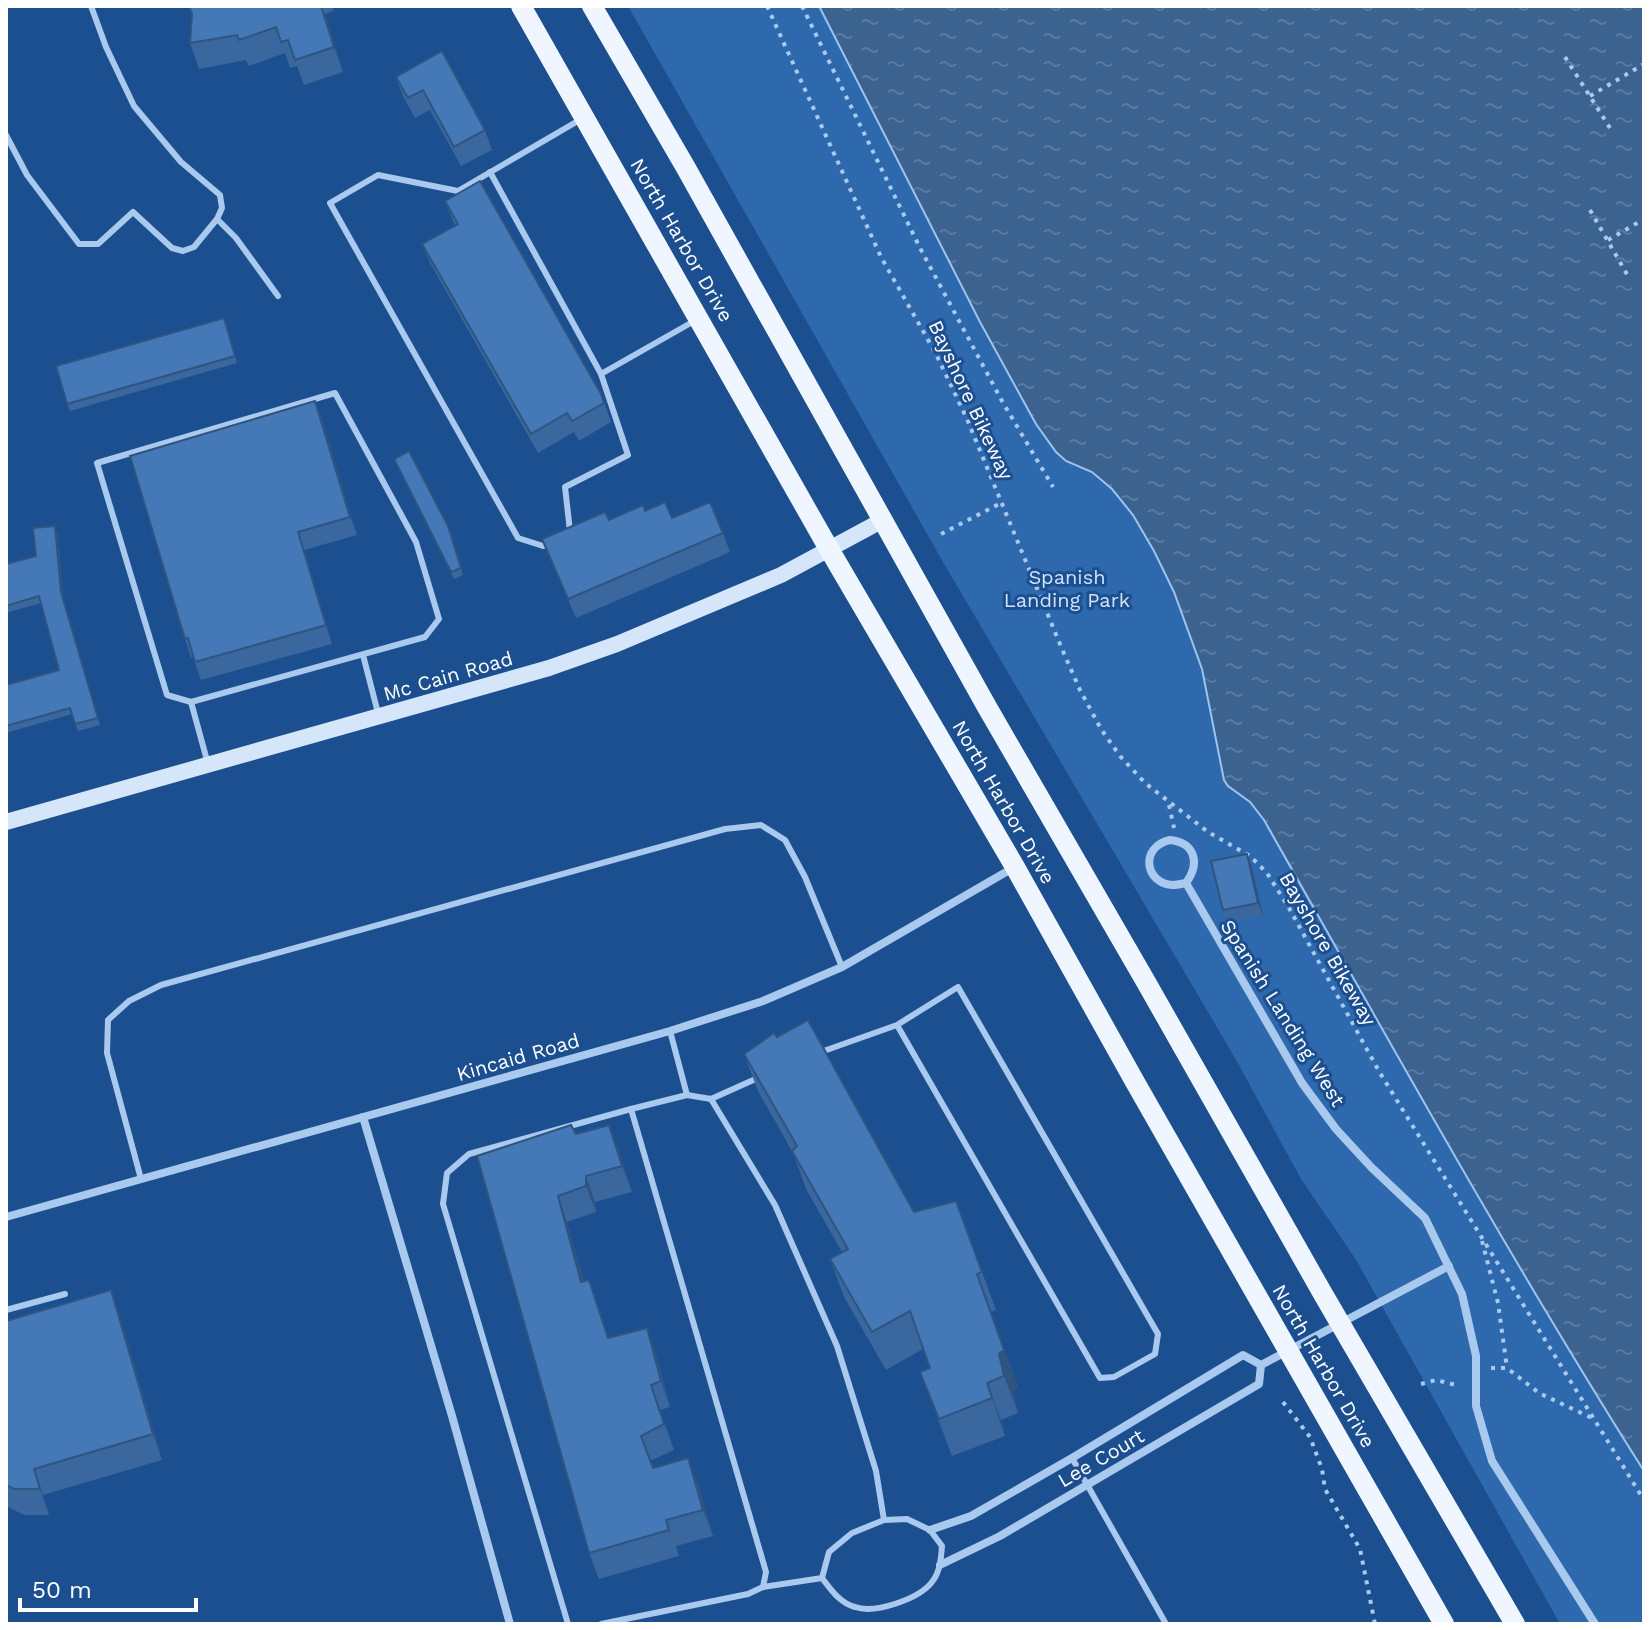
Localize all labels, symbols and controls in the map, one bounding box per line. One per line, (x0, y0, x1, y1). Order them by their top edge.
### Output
street label: North Harbor Drive (625, 154, 739, 326)
street label: Bayshore Bikeway (924, 316, 1019, 484)
park label: Spanish Landing Park (1004, 565, 1130, 612)
street label: Mc Cain Road (381, 646, 515, 706)
street label: North Harbor Drive (947, 716, 1061, 888)
street label: Bayshore Bikeway (1274, 868, 1382, 1031)
street label: Spanish Landing West (1216, 915, 1351, 1111)
street label: Kincaid Road (454, 1028, 582, 1086)
street label: North Harbor Drive (1267, 1280, 1381, 1452)
street label: Lee Court (1054, 1423, 1149, 1492)
scale bar (20, 1562, 196, 1612)
text: 50 m (32, 1576, 92, 1604)

